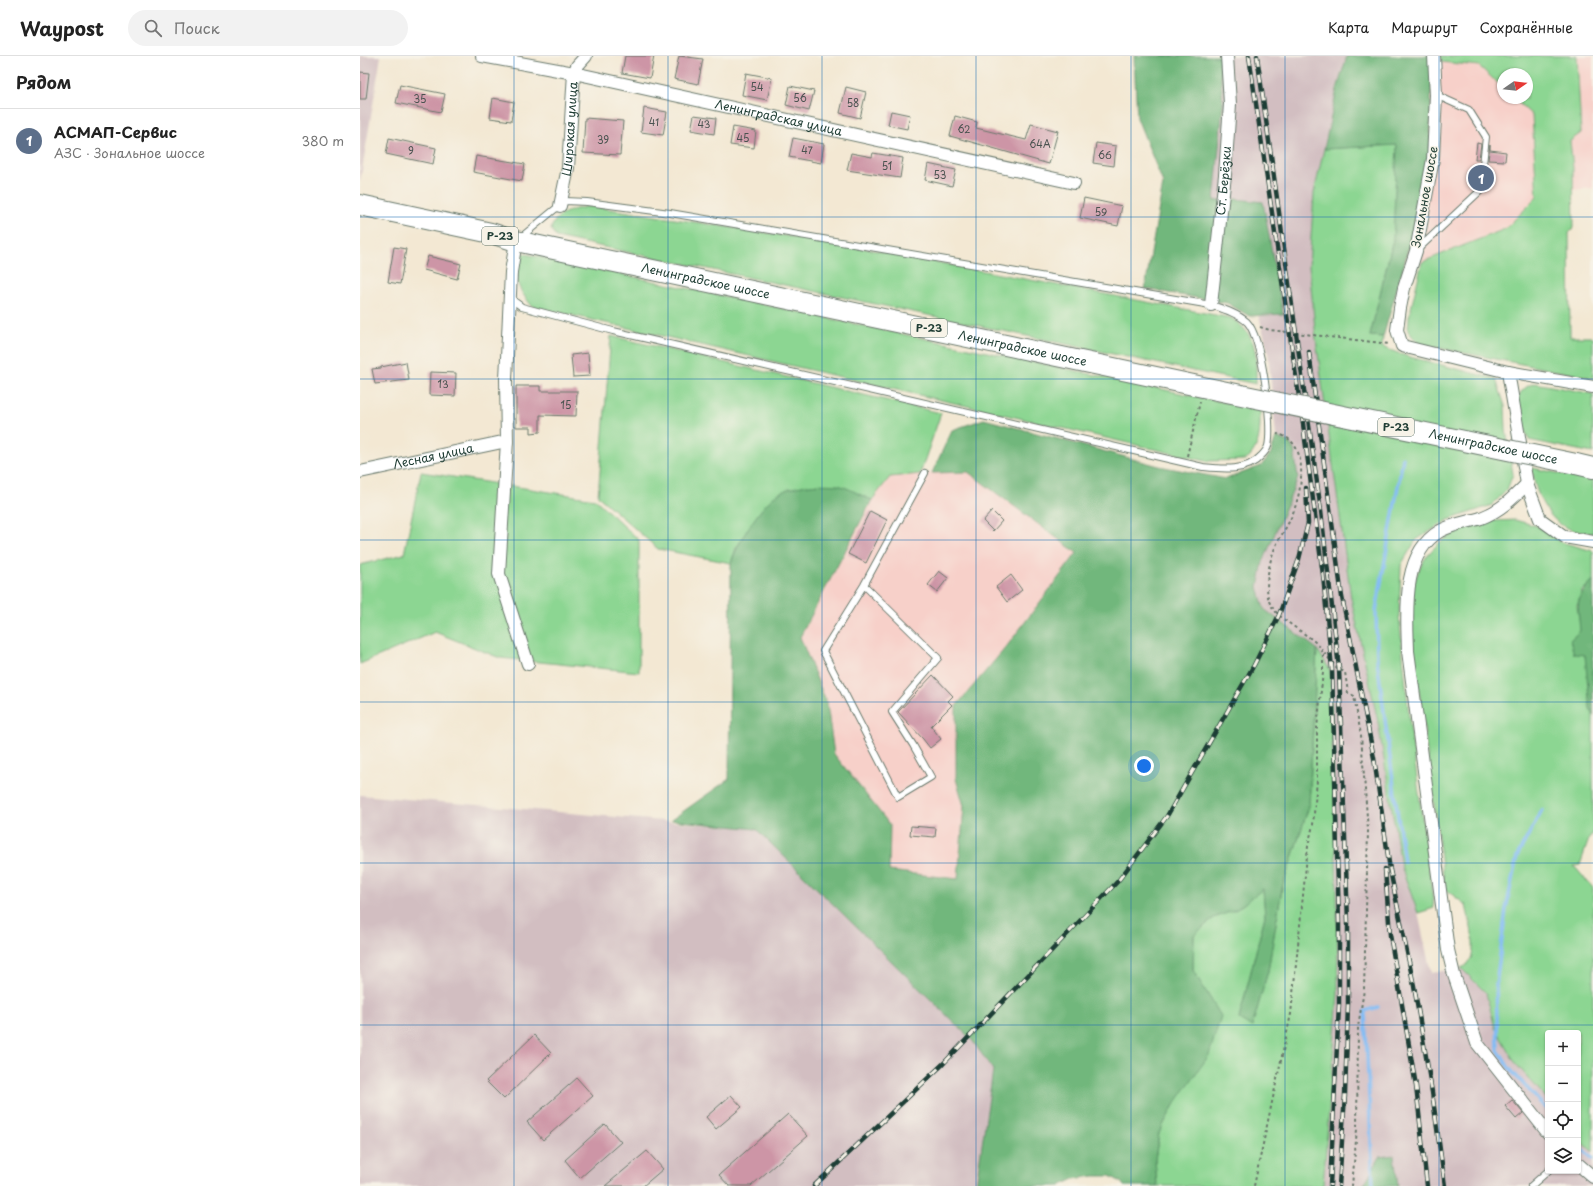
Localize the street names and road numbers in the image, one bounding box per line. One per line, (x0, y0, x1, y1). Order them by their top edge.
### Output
street label: Широкая улица (557, 81, 581, 178)
street label: Ленинградская улица (713, 94, 845, 140)
street label: Ст. Берёзки (1211, 145, 1235, 216)
street label: Зональное шоссе (1406, 145, 1442, 249)
road number: Р-23 (482, 227, 518, 245)
street label: Ленинградское шоссе (640, 258, 772, 303)
road number: Р-23 (911, 319, 947, 337)
street label: Ленинградское шоссе (957, 325, 1089, 370)
road number: Р-23 (1378, 418, 1414, 436)
street label: Ленинградское шоссе (1427, 424, 1559, 468)
street label: Лесная улица (391, 438, 475, 473)

